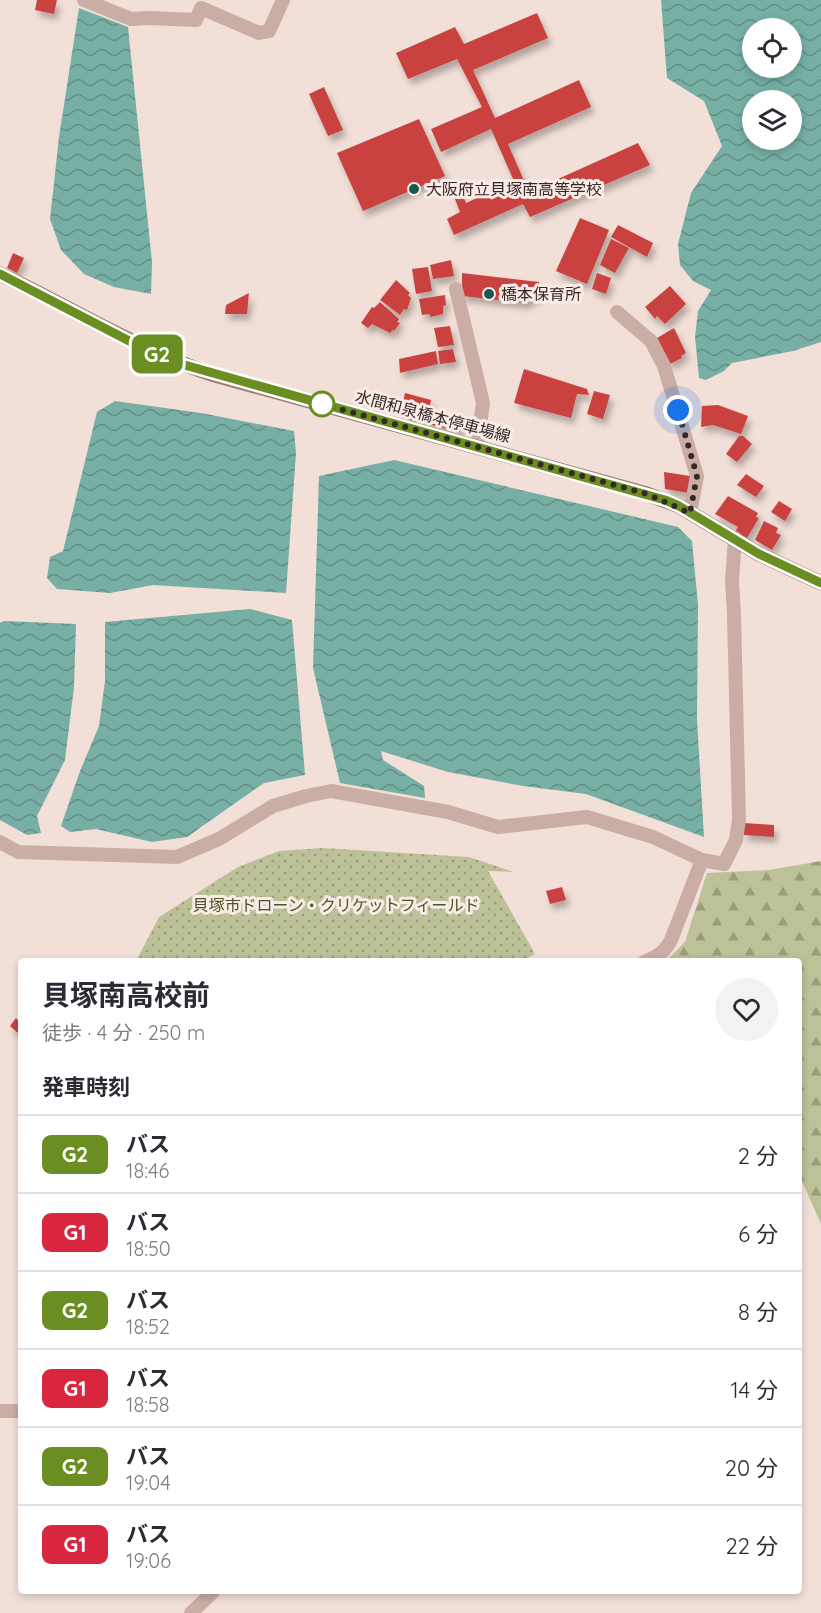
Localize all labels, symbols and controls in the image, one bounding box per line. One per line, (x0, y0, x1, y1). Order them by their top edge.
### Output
map controls (742, 18, 802, 150)
button: locate (742, 18, 802, 78)
button: layers (742, 90, 802, 150)
place label: 大阪府立貝塚南高等学校 (426, 179, 602, 199)
marker: 大阪府立貝塚南高等学校 (407, 182, 421, 196)
place label: 橋本保育所 (501, 284, 581, 304)
marker: 橋本保育所 (482, 287, 496, 301)
line badge: G2 (130, 334, 184, 374)
text: G2 (144, 341, 170, 367)
street label: 水間和泉橋本停車場線 (353, 386, 513, 446)
unlabelled marker (309, 391, 335, 417)
your location (663, 395, 693, 425)
park label: 貝塚市ドローン・クリケットフィールド (193, 895, 479, 915)
text: 貝塚南高校前 (42, 977, 210, 1012)
button: heart (715, 978, 778, 1041)
text: 徒歩 · 4 分 · 250 m (42, 1020, 205, 1045)
text: 発車時刻 (42, 1073, 130, 1101)
text: バス (126, 1130, 170, 1158)
text: G2 (62, 1141, 88, 1167)
text: 2 分 (738, 1142, 778, 1170)
text: 18:46 (126, 1158, 169, 1183)
text: バス (126, 1208, 170, 1236)
text: G1 (64, 1219, 86, 1245)
text: 6 分 (738, 1220, 778, 1248)
text: 18:50 (126, 1236, 171, 1261)
text: バス (126, 1286, 170, 1314)
text: G2 (62, 1297, 88, 1323)
text: 8 分 (738, 1298, 778, 1326)
text: 18:52 (126, 1314, 170, 1339)
text: バス (126, 1364, 170, 1392)
text: G1 (64, 1375, 86, 1401)
text: 14 分 (731, 1376, 778, 1404)
text: 18:58 (126, 1392, 170, 1417)
text: バス (126, 1442, 170, 1470)
text: G2 (62, 1453, 88, 1479)
text: 20 分 (725, 1454, 778, 1482)
text: 19:04 (126, 1470, 171, 1495)
text: バス (126, 1520, 170, 1548)
text: G1 (64, 1531, 86, 1557)
text: 22 分 (726, 1532, 778, 1560)
text: 19:06 (126, 1548, 171, 1573)

